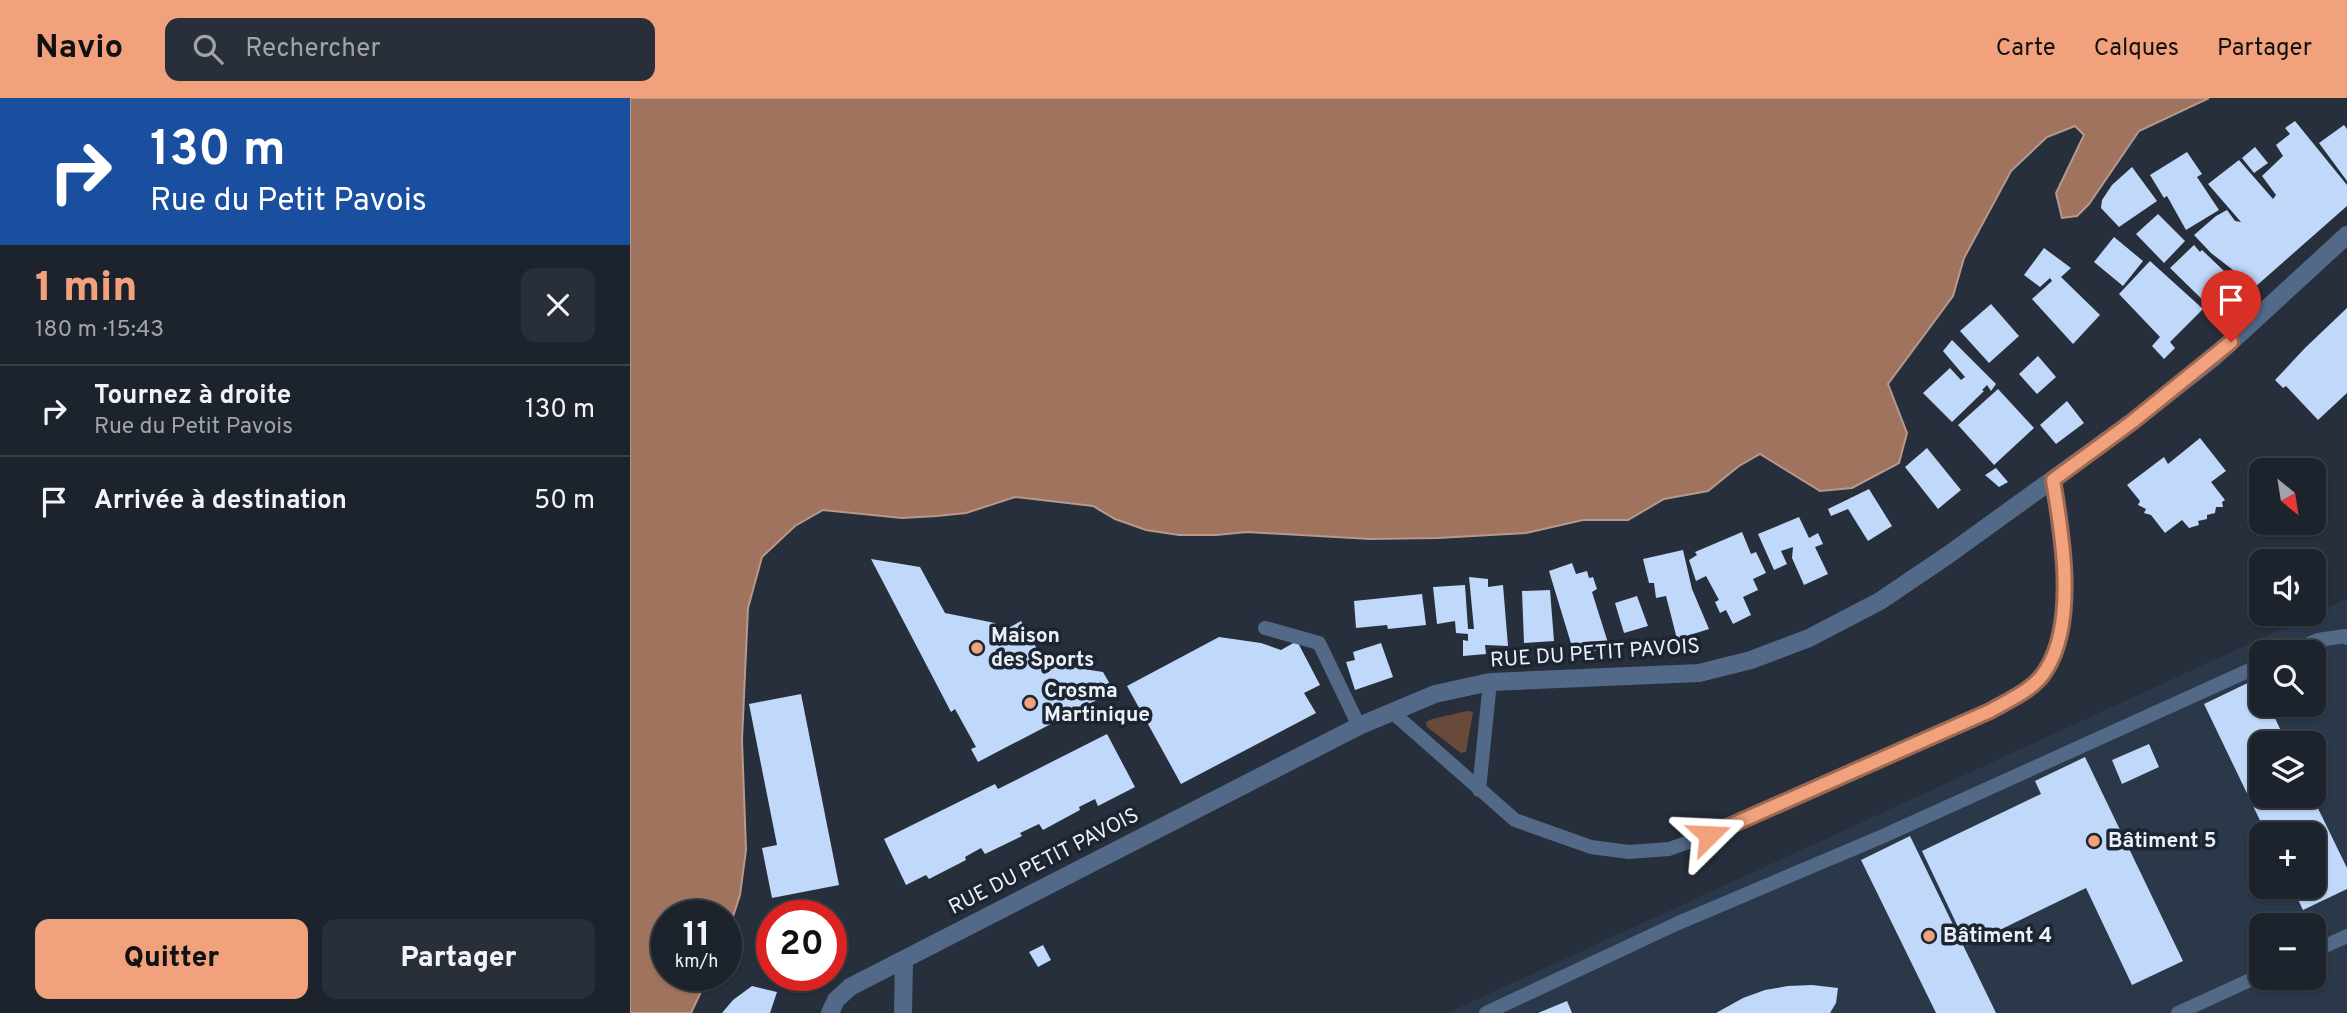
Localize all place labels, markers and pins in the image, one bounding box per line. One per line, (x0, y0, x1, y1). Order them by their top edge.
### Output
pin (2201, 270, 2261, 342)
place label: Maison des Sports (991, 623, 1094, 674)
marker: Maison des Sports (969, 640, 985, 656)
place label: Crosma Martinique (1044, 678, 1150, 729)
marker: Crosma Martinique (1022, 695, 1038, 711)
place label: Bâtiment 5 (2108, 828, 2217, 855)
marker: Bâtiment 5 (2086, 833, 2102, 849)
place label: Bâtiment 4 (1943, 923, 2052, 950)
marker: Bâtiment 4 (1921, 928, 1937, 944)

